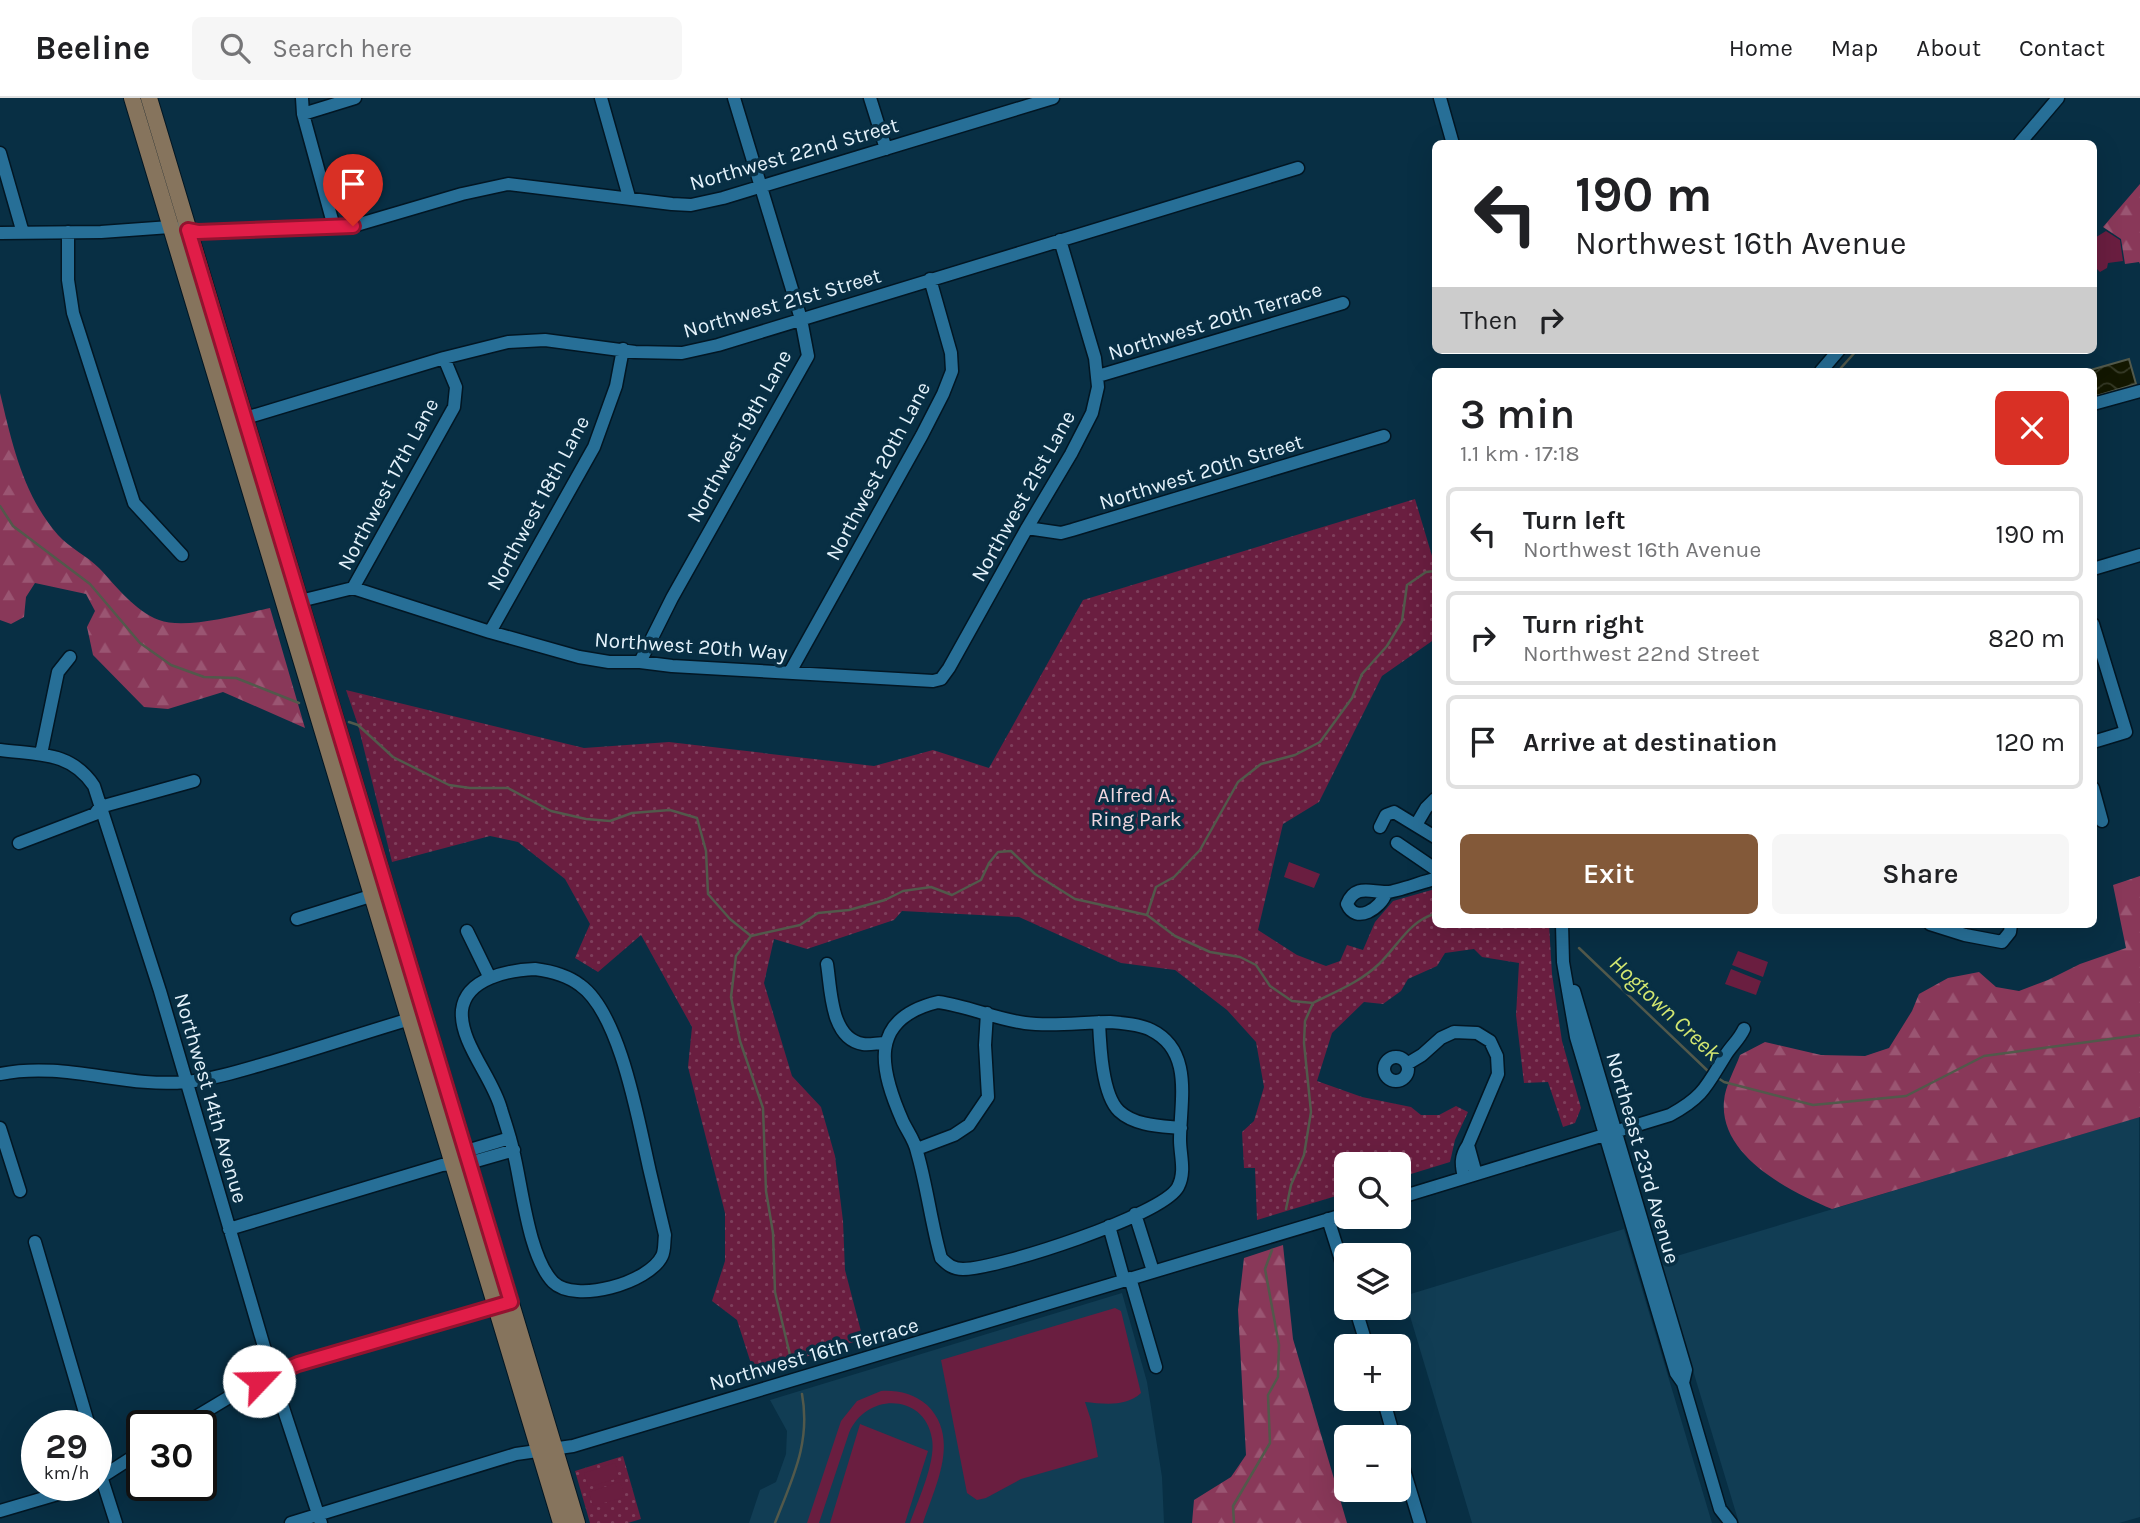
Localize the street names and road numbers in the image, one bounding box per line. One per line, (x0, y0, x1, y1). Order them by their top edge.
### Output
street label: Northwest 22nd Street (687, 113, 901, 195)
street label: Northwest 21st Street (680, 263, 884, 343)
street label: Northwest 20th Terrace (1105, 277, 1325, 365)
street label: Northwest 19th Lane (682, 346, 796, 526)
street label: Northwest 20th Lane (821, 378, 935, 564)
street label: Northwest 17th Lane (333, 394, 443, 574)
street label: Northwest 21st Lane (966, 406, 1080, 586)
street label: Northwest 18th Lane (482, 412, 594, 594)
street label: Northwest 20th Street (1096, 430, 1306, 514)
street label: Northwest 20th Way (594, 627, 789, 665)
street label: Northwest 14th Avenue (170, 990, 252, 1206)
street label: Northeast 23rd Avenue (1601, 1049, 1685, 1267)
street label: Northwest 16th Terrace (707, 1313, 921, 1395)

